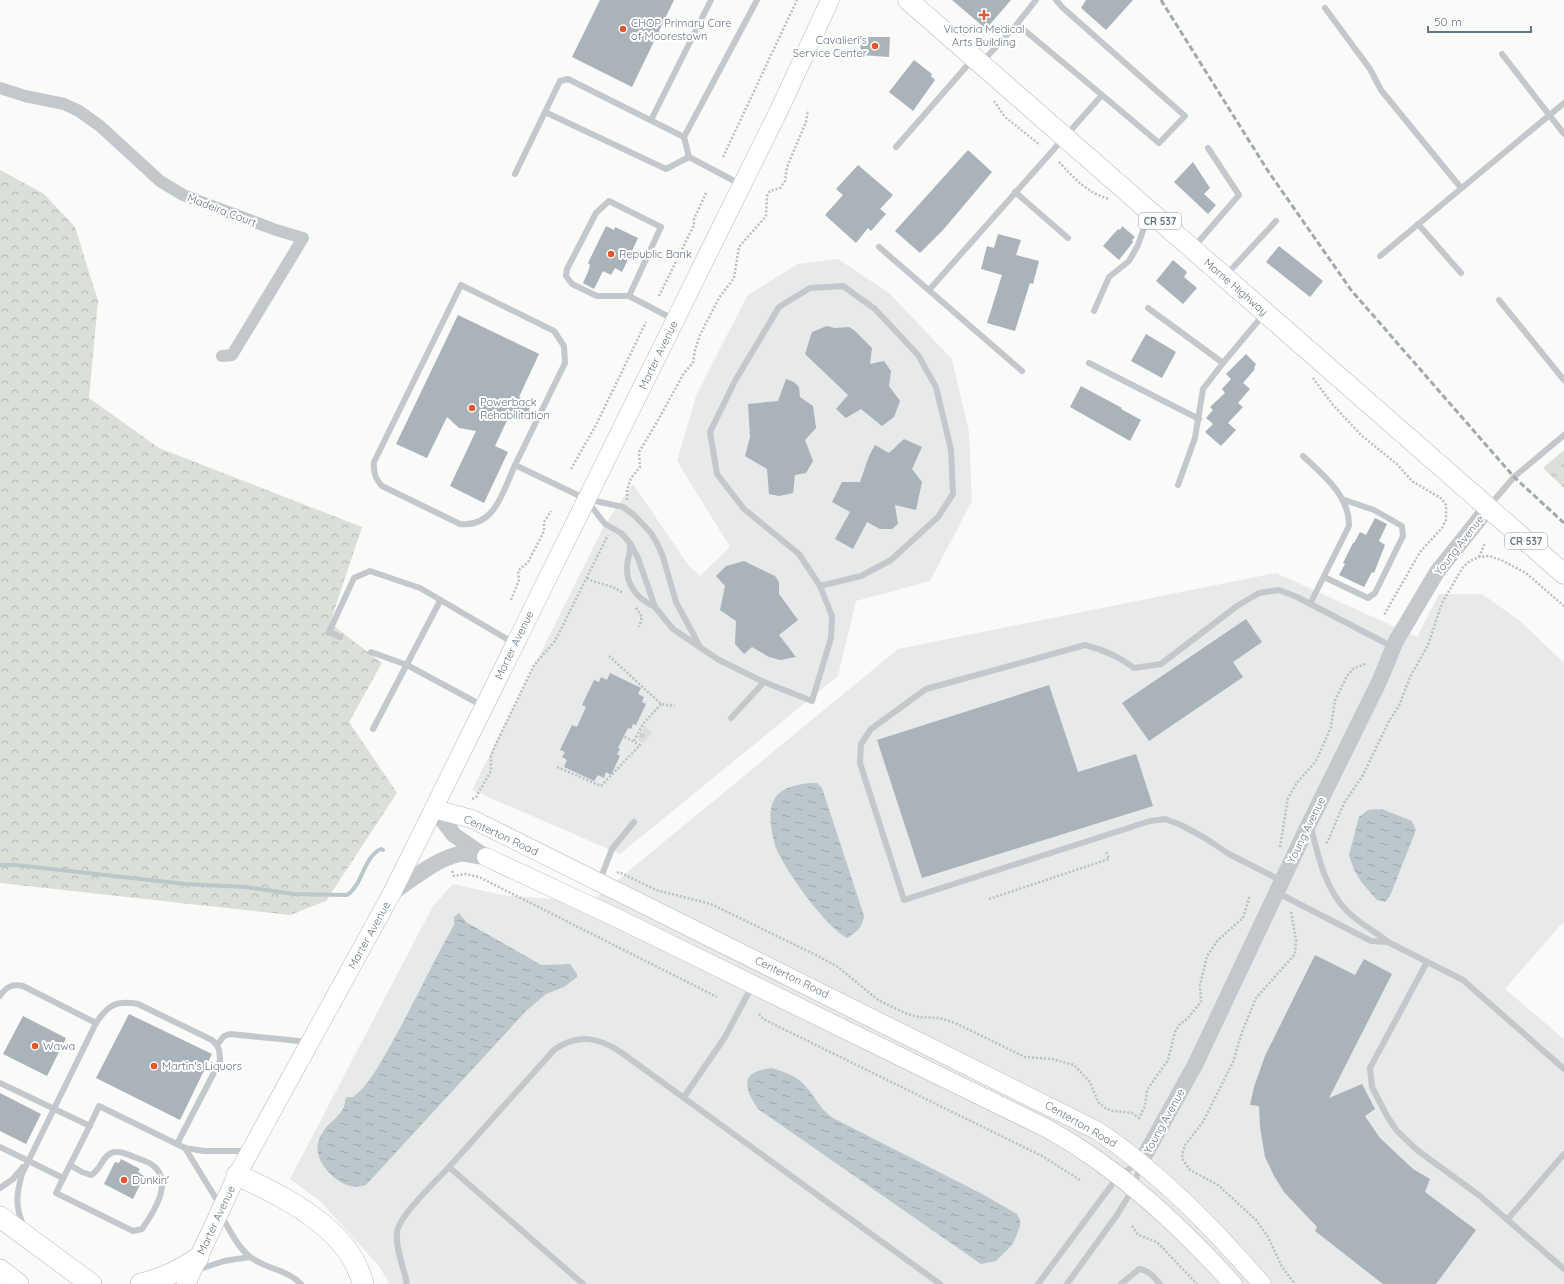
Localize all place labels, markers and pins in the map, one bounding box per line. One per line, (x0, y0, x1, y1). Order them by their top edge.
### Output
marker: Victoria Medical Arts Building (978, 9, 990, 21)
place label: CHOP Primary Care of Moorestown (631, 16, 731, 43)
place label: Victoria Medical Arts Building (943, 22, 1025, 49)
marker: CHOP Primary Care of Moorestown (618, 24, 628, 34)
place label: Cavalieri's Service Center (793, 33, 868, 60)
marker: Cavalieri's Service Center (870, 41, 880, 51)
place label: Republic Bank (619, 247, 692, 261)
marker: Republic Bank (606, 249, 616, 259)
place label: Powerback Rehabilitation (480, 395, 550, 422)
marker: Powerback Rehabilitation (467, 403, 477, 413)
place label: Wawa (43, 1039, 75, 1053)
marker: Wawa (30, 1041, 40, 1051)
place label: Martin's Liquors (162, 1059, 242, 1073)
marker: Martin's Liquors (149, 1061, 159, 1071)
place label: Dunkin' (132, 1173, 169, 1187)
marker: Dunkin' (119, 1175, 129, 1185)

